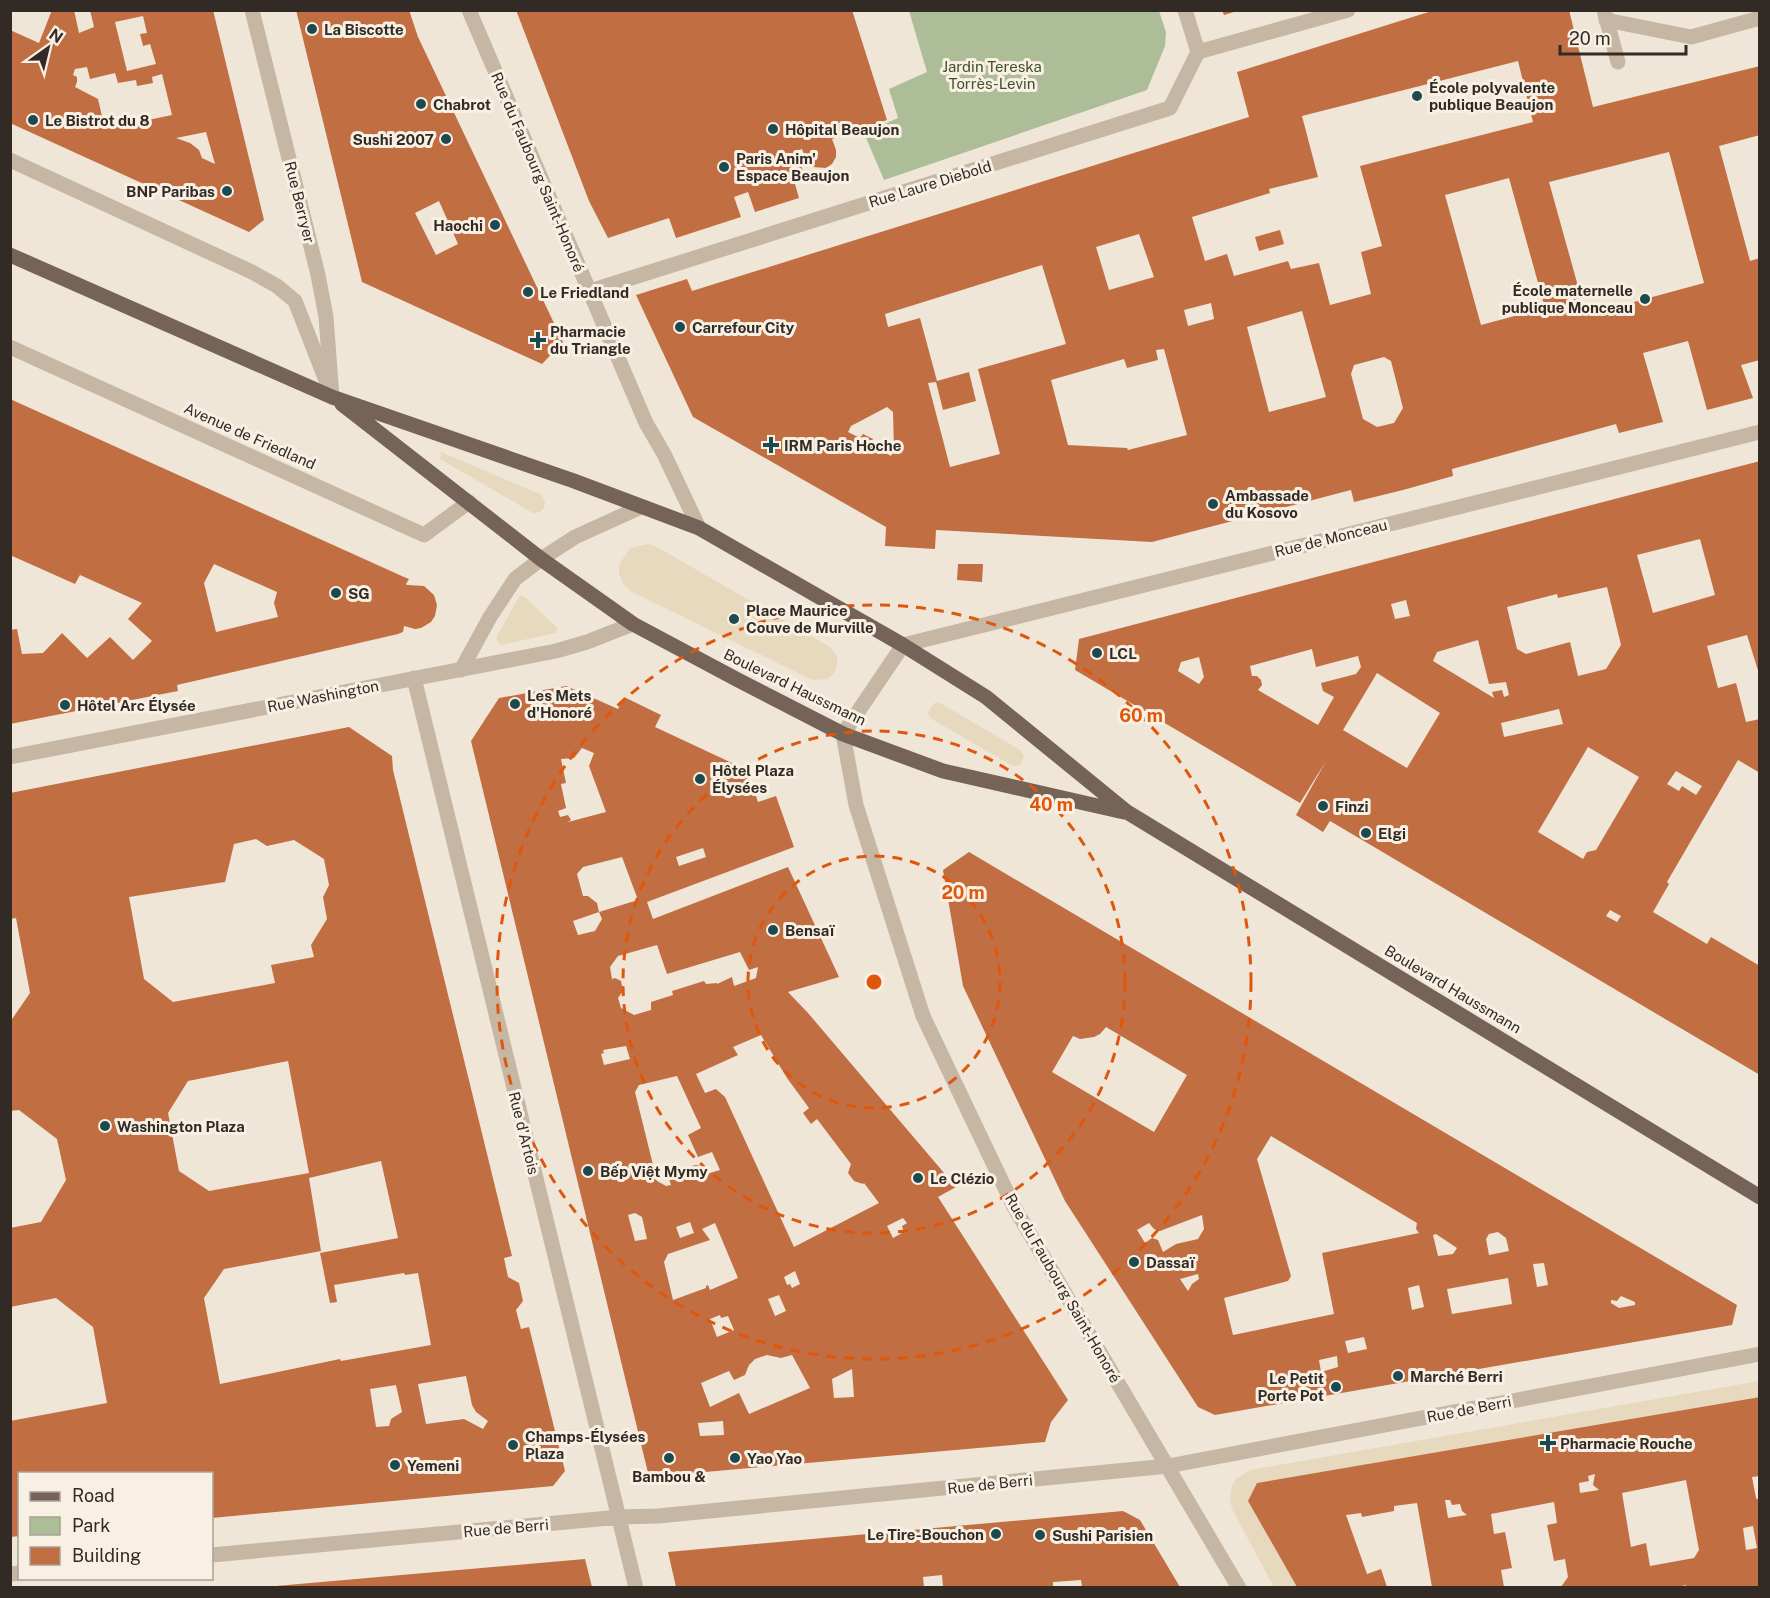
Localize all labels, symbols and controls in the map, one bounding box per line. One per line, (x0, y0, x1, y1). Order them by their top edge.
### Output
north arrow (18, 18, 78, 78)
scale bar (1560, 18, 1686, 56)
place label: La Biscotte (324, 21, 404, 38)
marker: La Biscotte (305, 22, 319, 36)
text: N (46, 25, 67, 47)
text: 20 m (1569, 28, 1611, 49)
park label: Jardin Tereska Torrès-Levin (942, 58, 1042, 92)
street label: Rue du Faubourg Saint-Honoré (488, 70, 588, 274)
place label: École polyvalente publique Beaujon (1429, 79, 1555, 113)
marker: École polyvalente publique Beaujon (1410, 89, 1424, 103)
place label: Chabrot (433, 96, 491, 113)
marker: Chabrot (414, 97, 428, 111)
place label: Le Bistrot du 8 (45, 112, 149, 129)
marker: Le Bistrot du 8 (26, 113, 40, 127)
place label: Hôpital Beaujon (785, 121, 899, 138)
marker: Hôpital Beaujon (766, 122, 780, 136)
place label: Sushi 2007 (353, 131, 434, 148)
marker: Sushi 2007 (439, 132, 453, 146)
place label: Paris Anim' Espace Beaujon (736, 150, 849, 184)
street label: Rue Laure Diebold (867, 157, 993, 211)
street label: Rue Berryer (282, 159, 318, 245)
marker: Paris Anim' Espace Beaujon (717, 160, 731, 174)
place label: BNP Paribas (126, 183, 215, 200)
marker: BNP Paribas (220, 184, 234, 198)
place label: Haochi (433, 217, 483, 234)
marker: Haochi (488, 218, 502, 232)
place label: École maternelle publique Monceau (1502, 282, 1633, 316)
place label: Le Friedland (540, 284, 629, 301)
marker: Le Friedland (521, 285, 535, 299)
marker: École maternelle publique Monceau (1638, 292, 1652, 306)
place label: Carrefour City (692, 319, 795, 336)
marker: Carrefour City (673, 320, 687, 334)
place label: Pharmacie du Triangle (550, 323, 631, 357)
marker: Pharmacie du Triangle (531, 333, 545, 347)
street label: Avenue de Friedland (182, 399, 318, 473)
marker: IRM Paris Hoche (762, 436, 780, 454)
place label: IRM Paris Hoche (784, 437, 901, 454)
place label: Ambassade du Kosovo (1225, 487, 1309, 521)
marker: Ambassade du Kosovo (1206, 497, 1220, 511)
street label: Rue de Monceau (1273, 516, 1389, 560)
place label: SG (348, 585, 370, 602)
marker: SG (329, 586, 343, 600)
place label: Place Maurice Couve de Murville (746, 602, 874, 636)
marker: Place Maurice Couve de Murville (727, 612, 741, 626)
street label: Boulevard Haussmann (721, 645, 869, 729)
place label: LCL (1109, 645, 1137, 662)
marker: LCL (1090, 646, 1104, 660)
street label: Rue Washington (266, 677, 380, 715)
place label: Les Mets d'Honoré (527, 687, 592, 721)
place label: Hôtel Arc Élysée (77, 697, 196, 714)
marker: Les Mets d'Honoré (508, 697, 522, 711)
marker: Hôtel Arc Élysée (58, 698, 72, 712)
text: 60 m (1119, 705, 1163, 726)
place label: Hôtel Plaza Élysées (712, 762, 794, 796)
marker: Hôtel Plaza Élysées (693, 772, 707, 786)
text: 40 m (1029, 794, 1073, 815)
place label: Finzi (1335, 798, 1369, 815)
marker: Finzi (1316, 799, 1330, 813)
place label: Elgi (1378, 825, 1406, 842)
marker: Elgi (1359, 826, 1373, 840)
text: 20 m (941, 882, 985, 903)
place label: Bensaï (785, 922, 835, 939)
marker: Bensaï (766, 923, 780, 937)
street label: Boulevard Haussmann (1382, 942, 1524, 1036)
centre of rings (864, 972, 884, 992)
street label: Rue d'Artois (505, 1090, 543, 1176)
place label: Washington Plaza (117, 1118, 245, 1135)
marker: Washington Plaza (98, 1119, 112, 1133)
place label: Bếp Việt Mymy (600, 1163, 708, 1180)
marker: Bếp Việt Mymy (581, 1164, 595, 1178)
place label: Le Clézio (930, 1170, 995, 1187)
marker: Le Clézio (911, 1171, 925, 1185)
street label: Rue du Faubourg Saint-Honoré (1002, 1190, 1124, 1386)
place label: Dassaï (1146, 1254, 1196, 1271)
marker: Dassaï (1127, 1255, 1141, 1269)
place label: Marché Berri (1410, 1368, 1503, 1385)
marker: Marché Berri (1391, 1369, 1405, 1383)
place label: Le Petit Porte Pot (1258, 1370, 1324, 1404)
marker: Le Petit Porte Pot (1329, 1380, 1343, 1394)
street label: Rue de Berri (1425, 1392, 1513, 1426)
place label: Champs-Élysées Plaza (525, 1428, 646, 1462)
place label: Pharmacie Rouche (1560, 1435, 1693, 1452)
marker: Pharmacie Rouche (1541, 1436, 1555, 1450)
marker: Champs-Élysées Plaza (506, 1438, 520, 1452)
place label: Yao Yao (747, 1450, 803, 1467)
marker: Bambou & (662, 1451, 676, 1465)
marker: Yao Yao (728, 1451, 742, 1465)
place label: Yemeni (407, 1457, 459, 1474)
marker: Yemeni (388, 1458, 402, 1472)
place label: Bambou & (632, 1468, 706, 1485)
street label: Rue de Berri (947, 1471, 1033, 1497)
legend (18, 1472, 213, 1580)
text: Road (72, 1485, 115, 1506)
text: Park (72, 1515, 110, 1536)
street label: Rue de Berri (463, 1516, 549, 1540)
place label: Le Tire-Bouchon (867, 1526, 984, 1543)
marker: Le Tire-Bouchon (989, 1527, 1003, 1541)
place label: Sushi Parisien (1052, 1527, 1153, 1544)
marker: Sushi Parisien (1033, 1528, 1047, 1542)
text: Building (72, 1545, 141, 1566)

